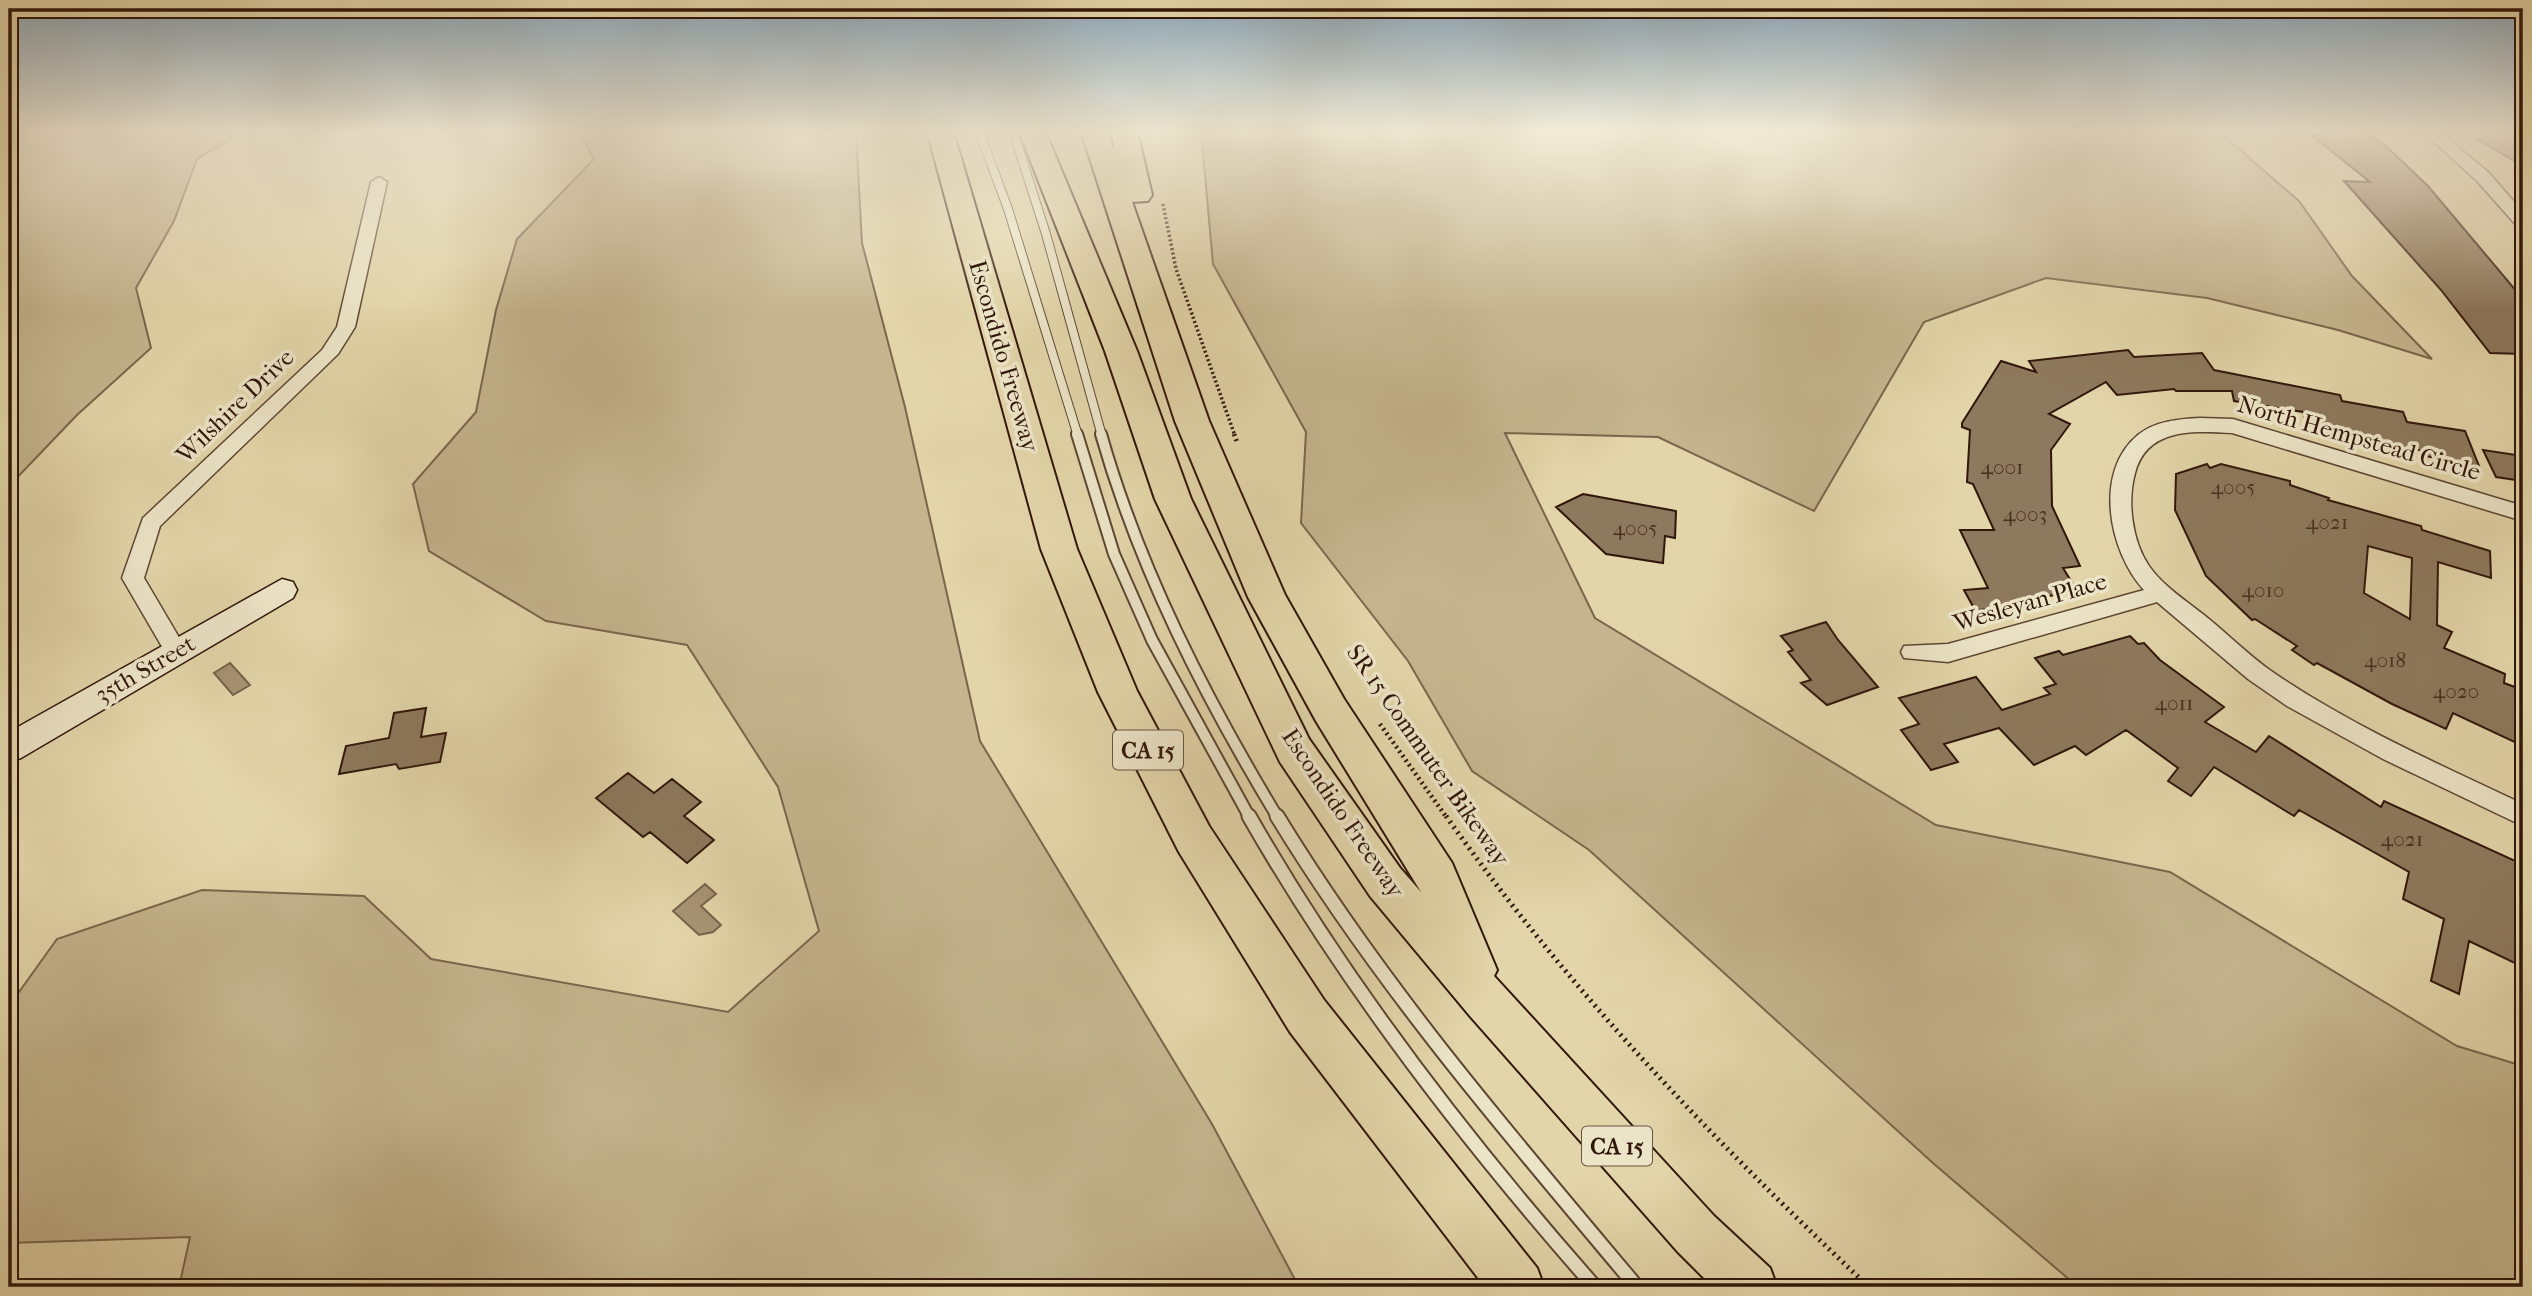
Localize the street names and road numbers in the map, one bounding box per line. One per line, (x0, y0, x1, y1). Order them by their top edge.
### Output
street label: Escondido Freeway (963, 257, 1045, 456)
street label: Wilshire Drive (170, 343, 300, 470)
street label: North Hempstead Circle (2234, 390, 2484, 486)
street label: Wesleyan Place (1949, 567, 2110, 637)
street label: 35th Street (90, 629, 200, 709)
street label: SR 15 Commuter Bikeway (1341, 639, 1516, 872)
street label: Escondido Freeway (1276, 723, 1411, 904)
road number: CA 15 (1113, 730, 1183, 770)
road number: CA 15 (1582, 1126, 1652, 1166)

